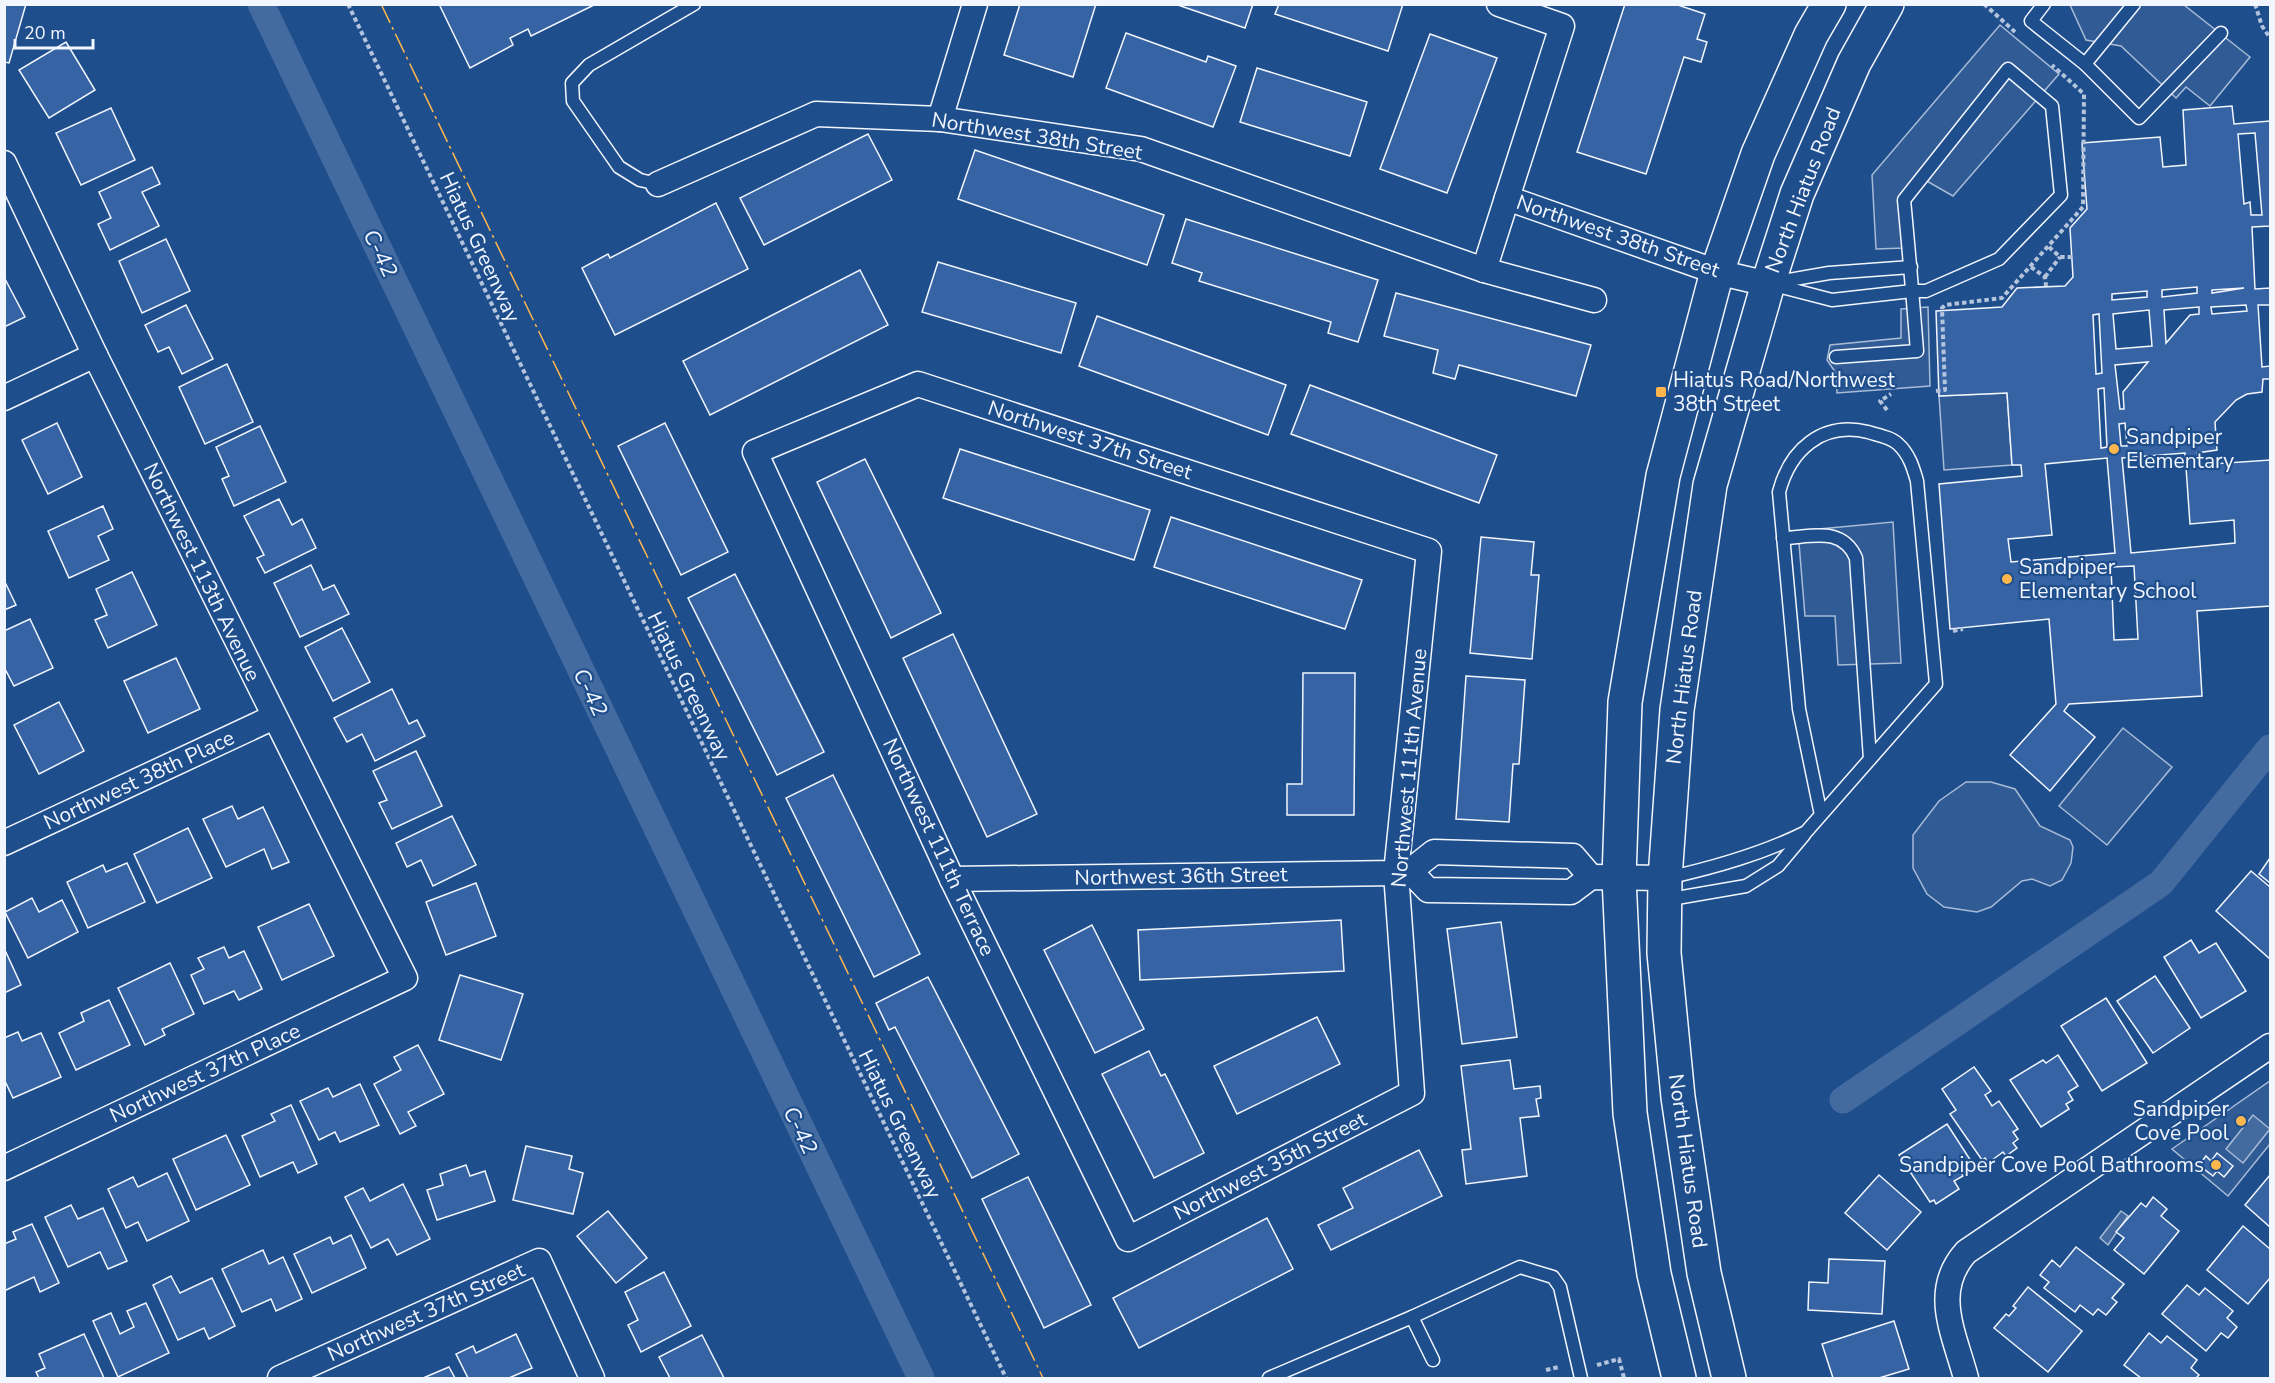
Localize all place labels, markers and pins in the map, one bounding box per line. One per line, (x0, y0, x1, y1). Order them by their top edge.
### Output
place label: Hiatus Road/Northwest 38th Street (1673, 366, 1896, 418)
marker: Hiatus Road/Northwest 38th Street (1654, 385, 1668, 399)
place label: Sandpiper Elementary (2126, 423, 2234, 475)
marker: Sandpiper Elementary (2107, 442, 2121, 456)
place label: Sandpiper Elementary School (2019, 553, 2197, 605)
marker: Sandpiper Elementary School (2000, 572, 2014, 586)
place label: Sandpiper Cove Pool (2133, 1095, 2230, 1147)
marker: Sandpiper Cove Pool (2234, 1114, 2248, 1128)
place label: Sandpiper Cove Pool Bathrooms (1899, 1151, 2204, 1179)
marker: Sandpiper Cove Pool Bathrooms (2209, 1158, 2223, 1172)

